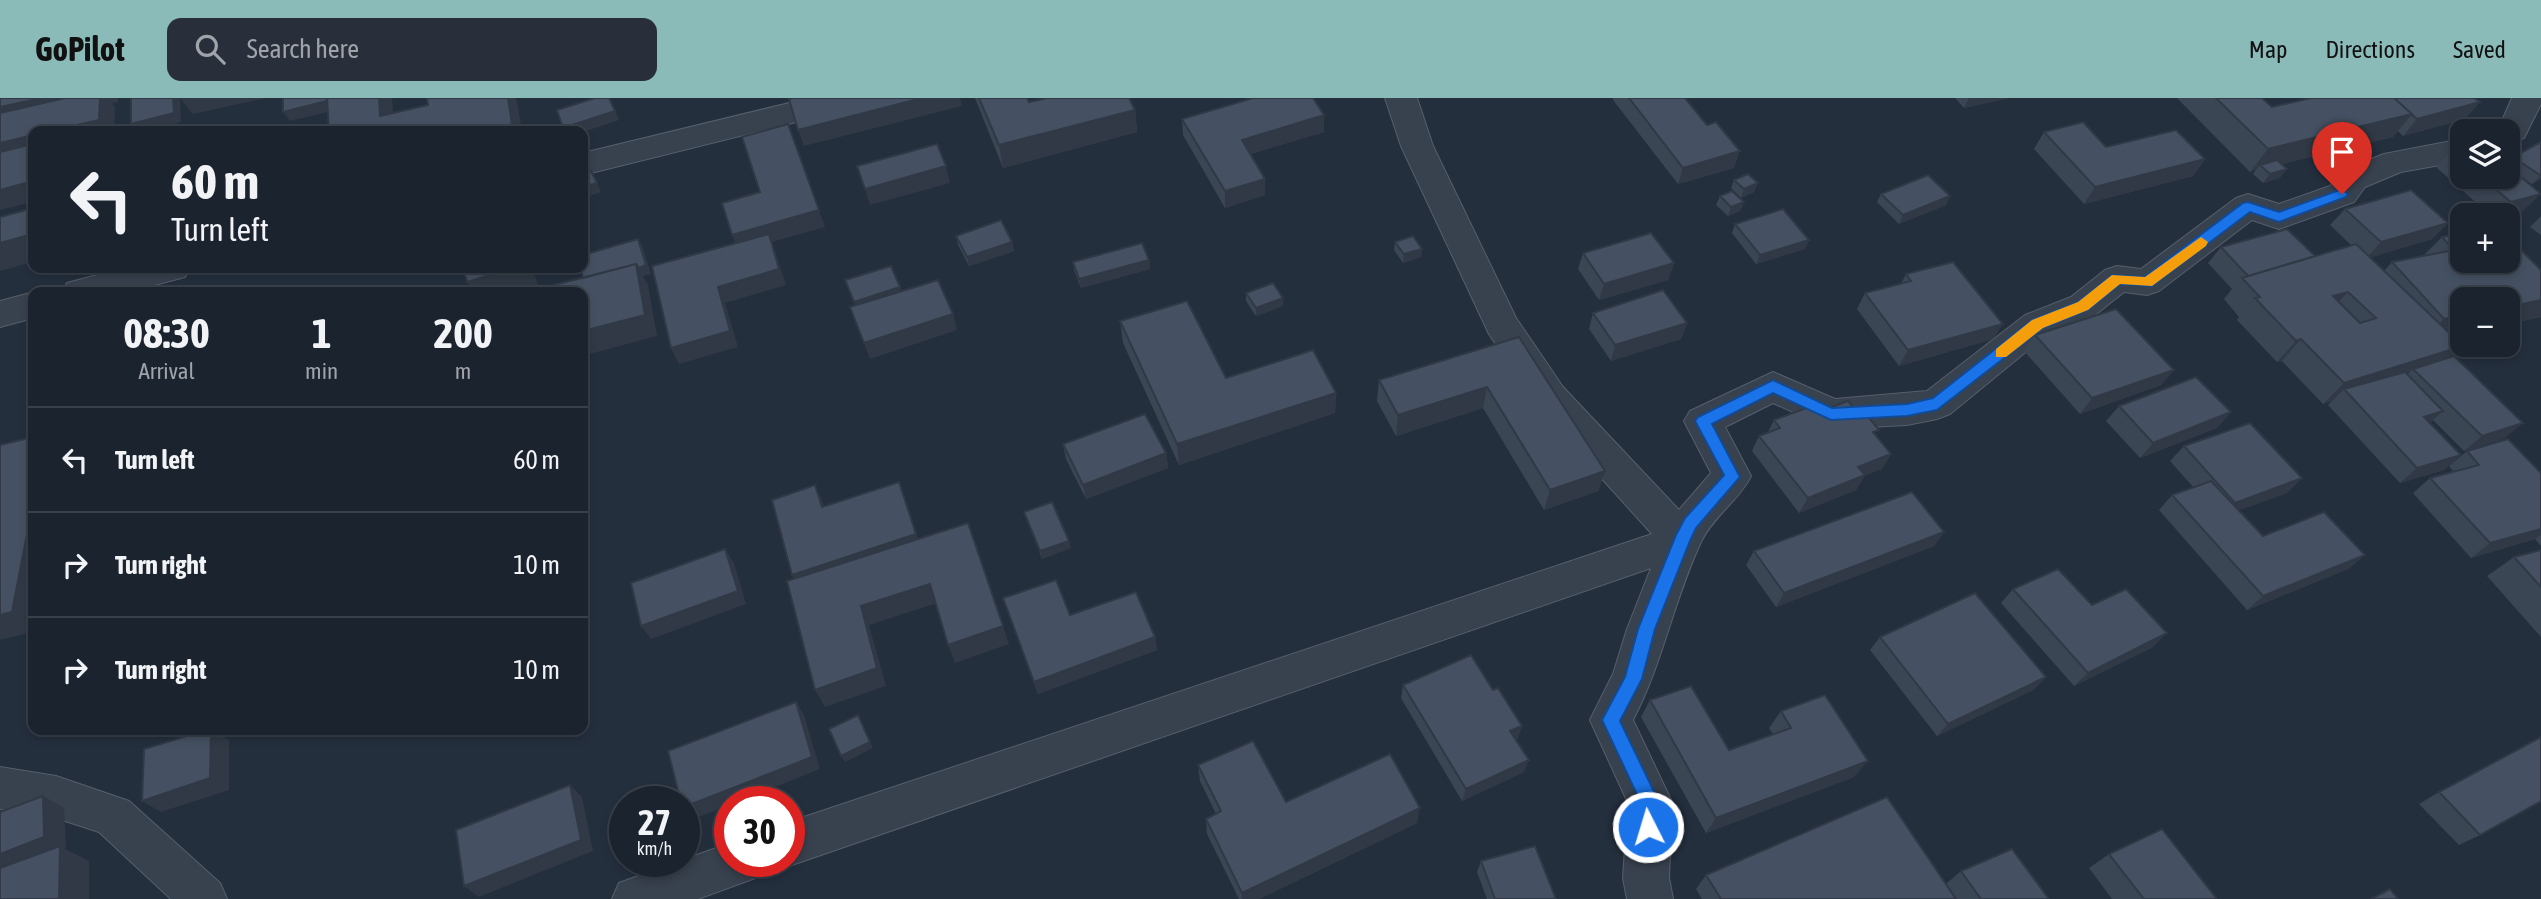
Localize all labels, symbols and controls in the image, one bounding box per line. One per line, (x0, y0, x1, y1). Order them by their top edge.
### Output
search box (167, 18, 657, 81)
text: GoPilot (35, 30, 125, 68)
icon: search (191, 30, 229, 68)
text: Search here (247, 34, 359, 64)
text: Map (2249, 36, 2287, 63)
text: Directions (2325, 36, 2415, 63)
text: Saved (2453, 36, 2506, 63)
map controls (2450, 119, 2520, 357)
button: layers (2450, 119, 2520, 189)
pin (2312, 122, 2372, 194)
icon: arrive (2323, 133, 2361, 171)
text: 60 m (171, 153, 259, 209)
icon: left (56, 154, 147, 245)
button: + (2450, 203, 2520, 273)
text: Turn left (171, 211, 269, 248)
button: − (2450, 287, 2520, 357)
text: 08:30 (123, 309, 210, 357)
text: 1 (312, 309, 331, 357)
text: 200 (433, 309, 493, 357)
text: Arrival (138, 358, 195, 384)
text: min (305, 358, 338, 384)
text: m (455, 358, 471, 384)
icon: left (56, 441, 94, 479)
text: Turn left (115, 445, 195, 475)
text: 60 m (513, 445, 560, 475)
icon: right (56, 546, 94, 584)
text: Turn right (115, 550, 206, 580)
text: 10 m (513, 550, 560, 580)
icon: right (56, 651, 94, 689)
text: Turn right (115, 655, 206, 685)
text: 10 m (513, 655, 560, 685)
speed limit sign: 30 (714, 786, 805, 877)
position arrow (1611, 790, 1685, 864)
text: 27 (638, 802, 671, 842)
text: km/h (637, 838, 672, 859)

